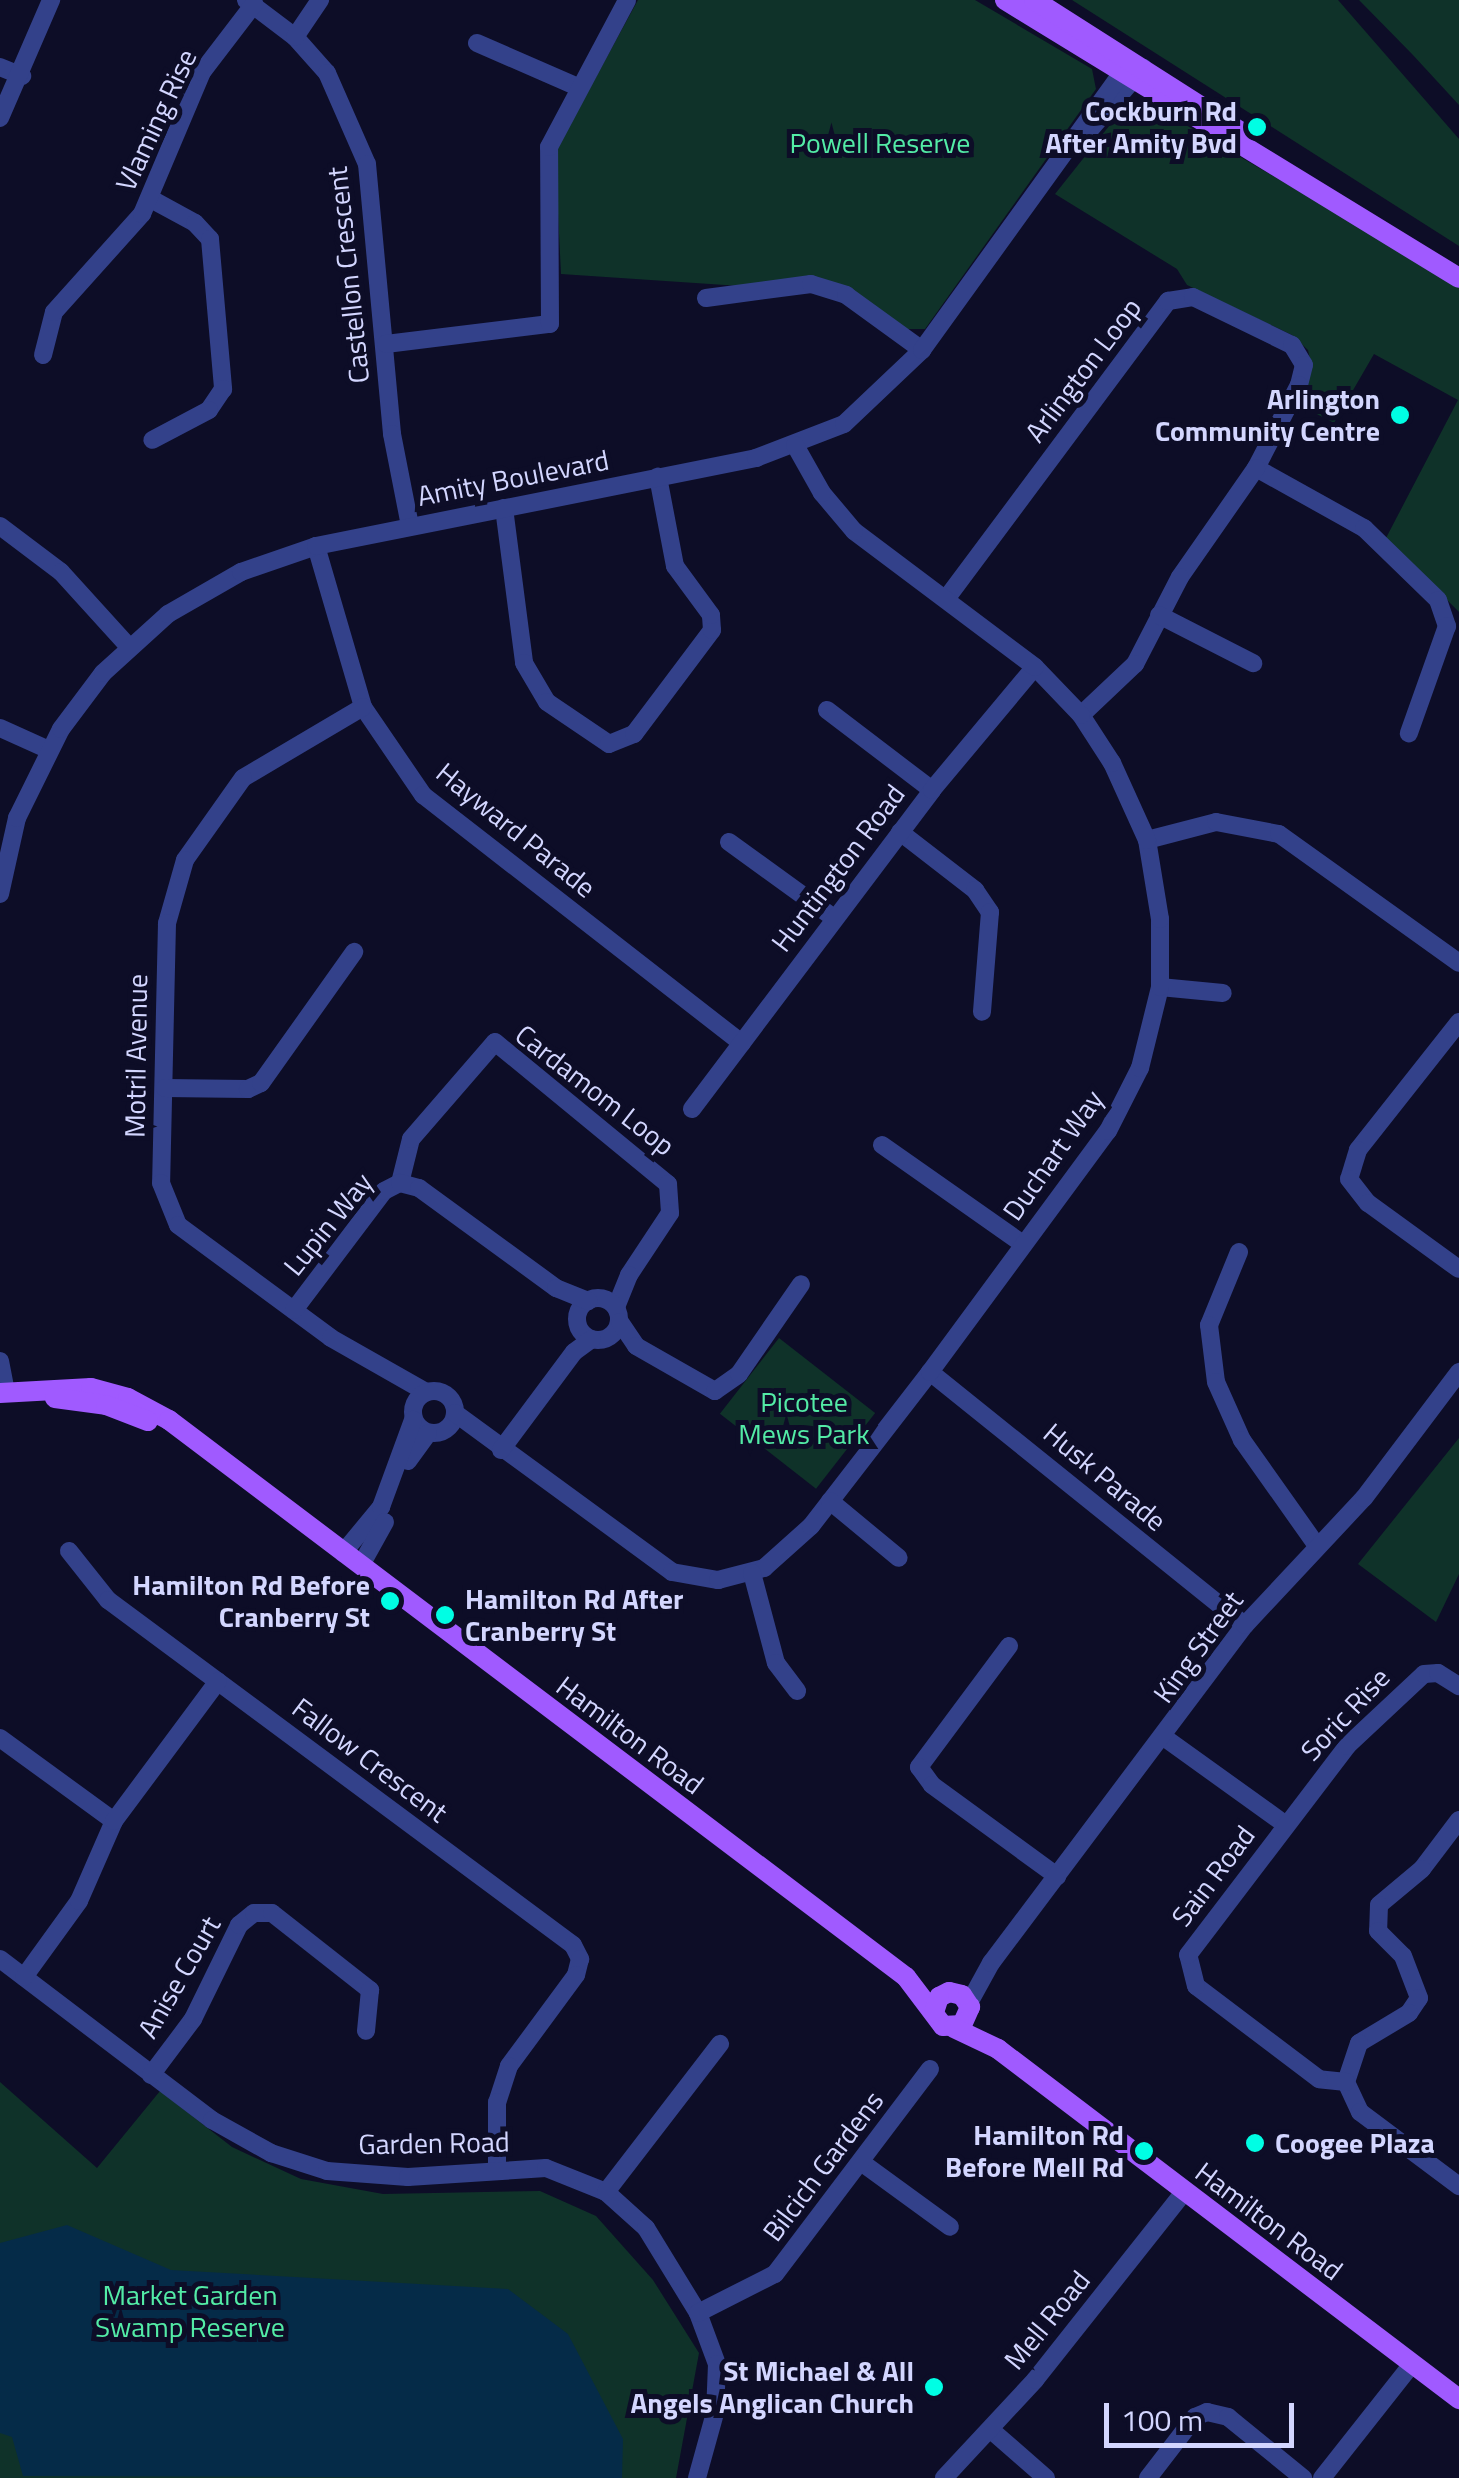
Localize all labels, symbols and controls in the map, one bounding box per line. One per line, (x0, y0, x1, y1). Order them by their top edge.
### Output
street label: Vlaming Rise (109, 44, 203, 196)
place label: Cockburn Rd After Amity Bvd (1045, 94, 1237, 160)
marker: Cockburn Rd After Amity Bvd (1246, 116, 1268, 138)
park label: Powell Reserve (790, 126, 970, 160)
street label: Castellon Crescent (320, 165, 376, 385)
street label: Arlington Loop (1018, 291, 1148, 449)
place label: Arlington Community Centre (1155, 382, 1380, 448)
marker: Arlington Community Centre (1389, 404, 1411, 426)
street label: Amity Boulevard (414, 443, 612, 513)
street label: Hayward Parade (430, 756, 602, 904)
street label: Huntington Road (764, 778, 912, 958)
street label: Motril Avenue (118, 974, 154, 1138)
street label: Cardamom Loop (509, 1017, 681, 1163)
street label: Duchart Way (996, 1083, 1110, 1227)
street label: Lupin Way (277, 1166, 379, 1282)
park label: Picotee Mews Park (738, 1385, 870, 1451)
street label: Husk Parade (1037, 1416, 1173, 1538)
place label: Hamilton Rd Before Cranberry St (132, 1568, 370, 1634)
place label: Hamilton Rd After Cranberry St (465, 1582, 683, 1648)
street label: King Street (1146, 1585, 1250, 1709)
marker: Hamilton Rd Before Cranberry St (379, 1590, 401, 1612)
marker: Hamilton Rd After Cranberry St (434, 1604, 456, 1626)
street label: Soric Rise (1294, 1661, 1396, 1767)
street label: Hamilton Road (550, 1669, 710, 1801)
street label: Fallow Crescent (286, 1691, 454, 1829)
street label: Sain Road (1164, 1819, 1262, 1933)
street label: Anise Court (131, 1910, 227, 2044)
street label: Bilcich Gardens (756, 2084, 890, 2248)
place label: Hamilton Rd Before Mell Rd (945, 2118, 1124, 2184)
street label: Garden Road (358, 2125, 510, 2161)
place label: Coogee Plaza (1275, 2126, 1435, 2160)
marker: Coogee Plaza (1244, 2132, 1266, 2154)
marker: Hamilton Rd Before Mell Rd (1133, 2140, 1155, 2162)
street label: Hamilton Road (1189, 2155, 1349, 2287)
street label: Mell Road (997, 2264, 1097, 2376)
park label: Market Garden Swamp Reserve (95, 2278, 285, 2344)
place label: St Michael & All Angels Anglican Church (630, 2354, 914, 2420)
marker: St Michael & All Angels Anglican Church (923, 2376, 945, 2398)
scale bar (1109, 2383, 1299, 2445)
text: 100 m (1121, 2397, 1203, 2443)

